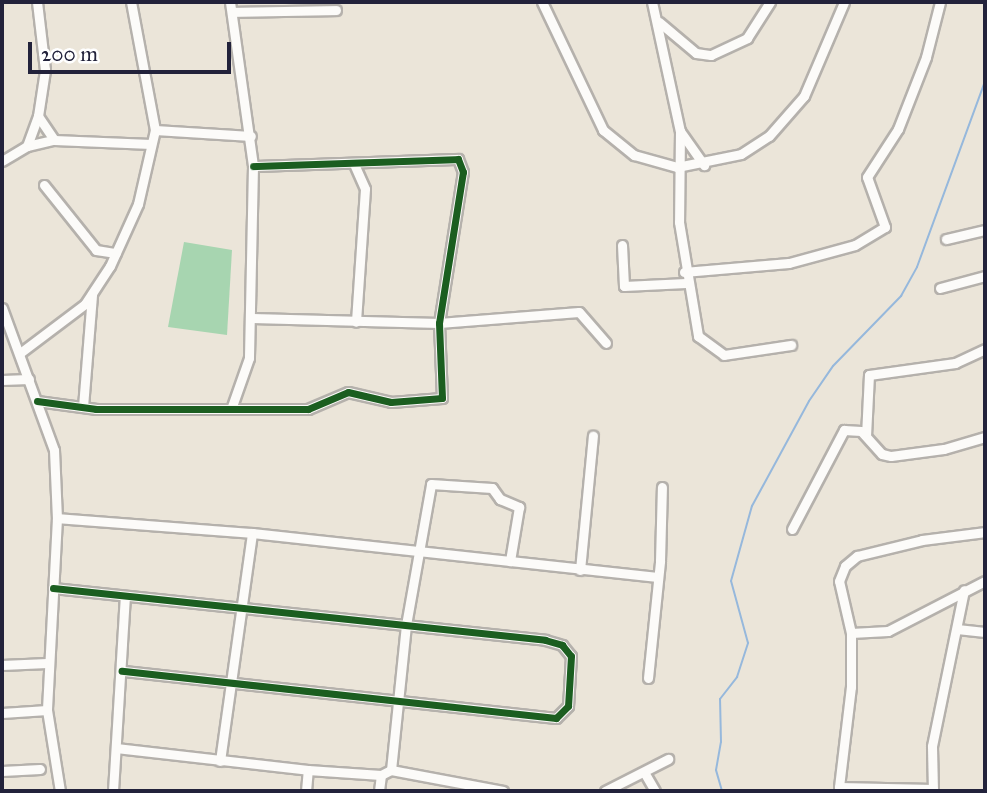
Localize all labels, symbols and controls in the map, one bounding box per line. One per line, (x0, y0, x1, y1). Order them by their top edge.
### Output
scale bar (32, 28, 234, 72)
text: 200 m (41, 41, 98, 67)

